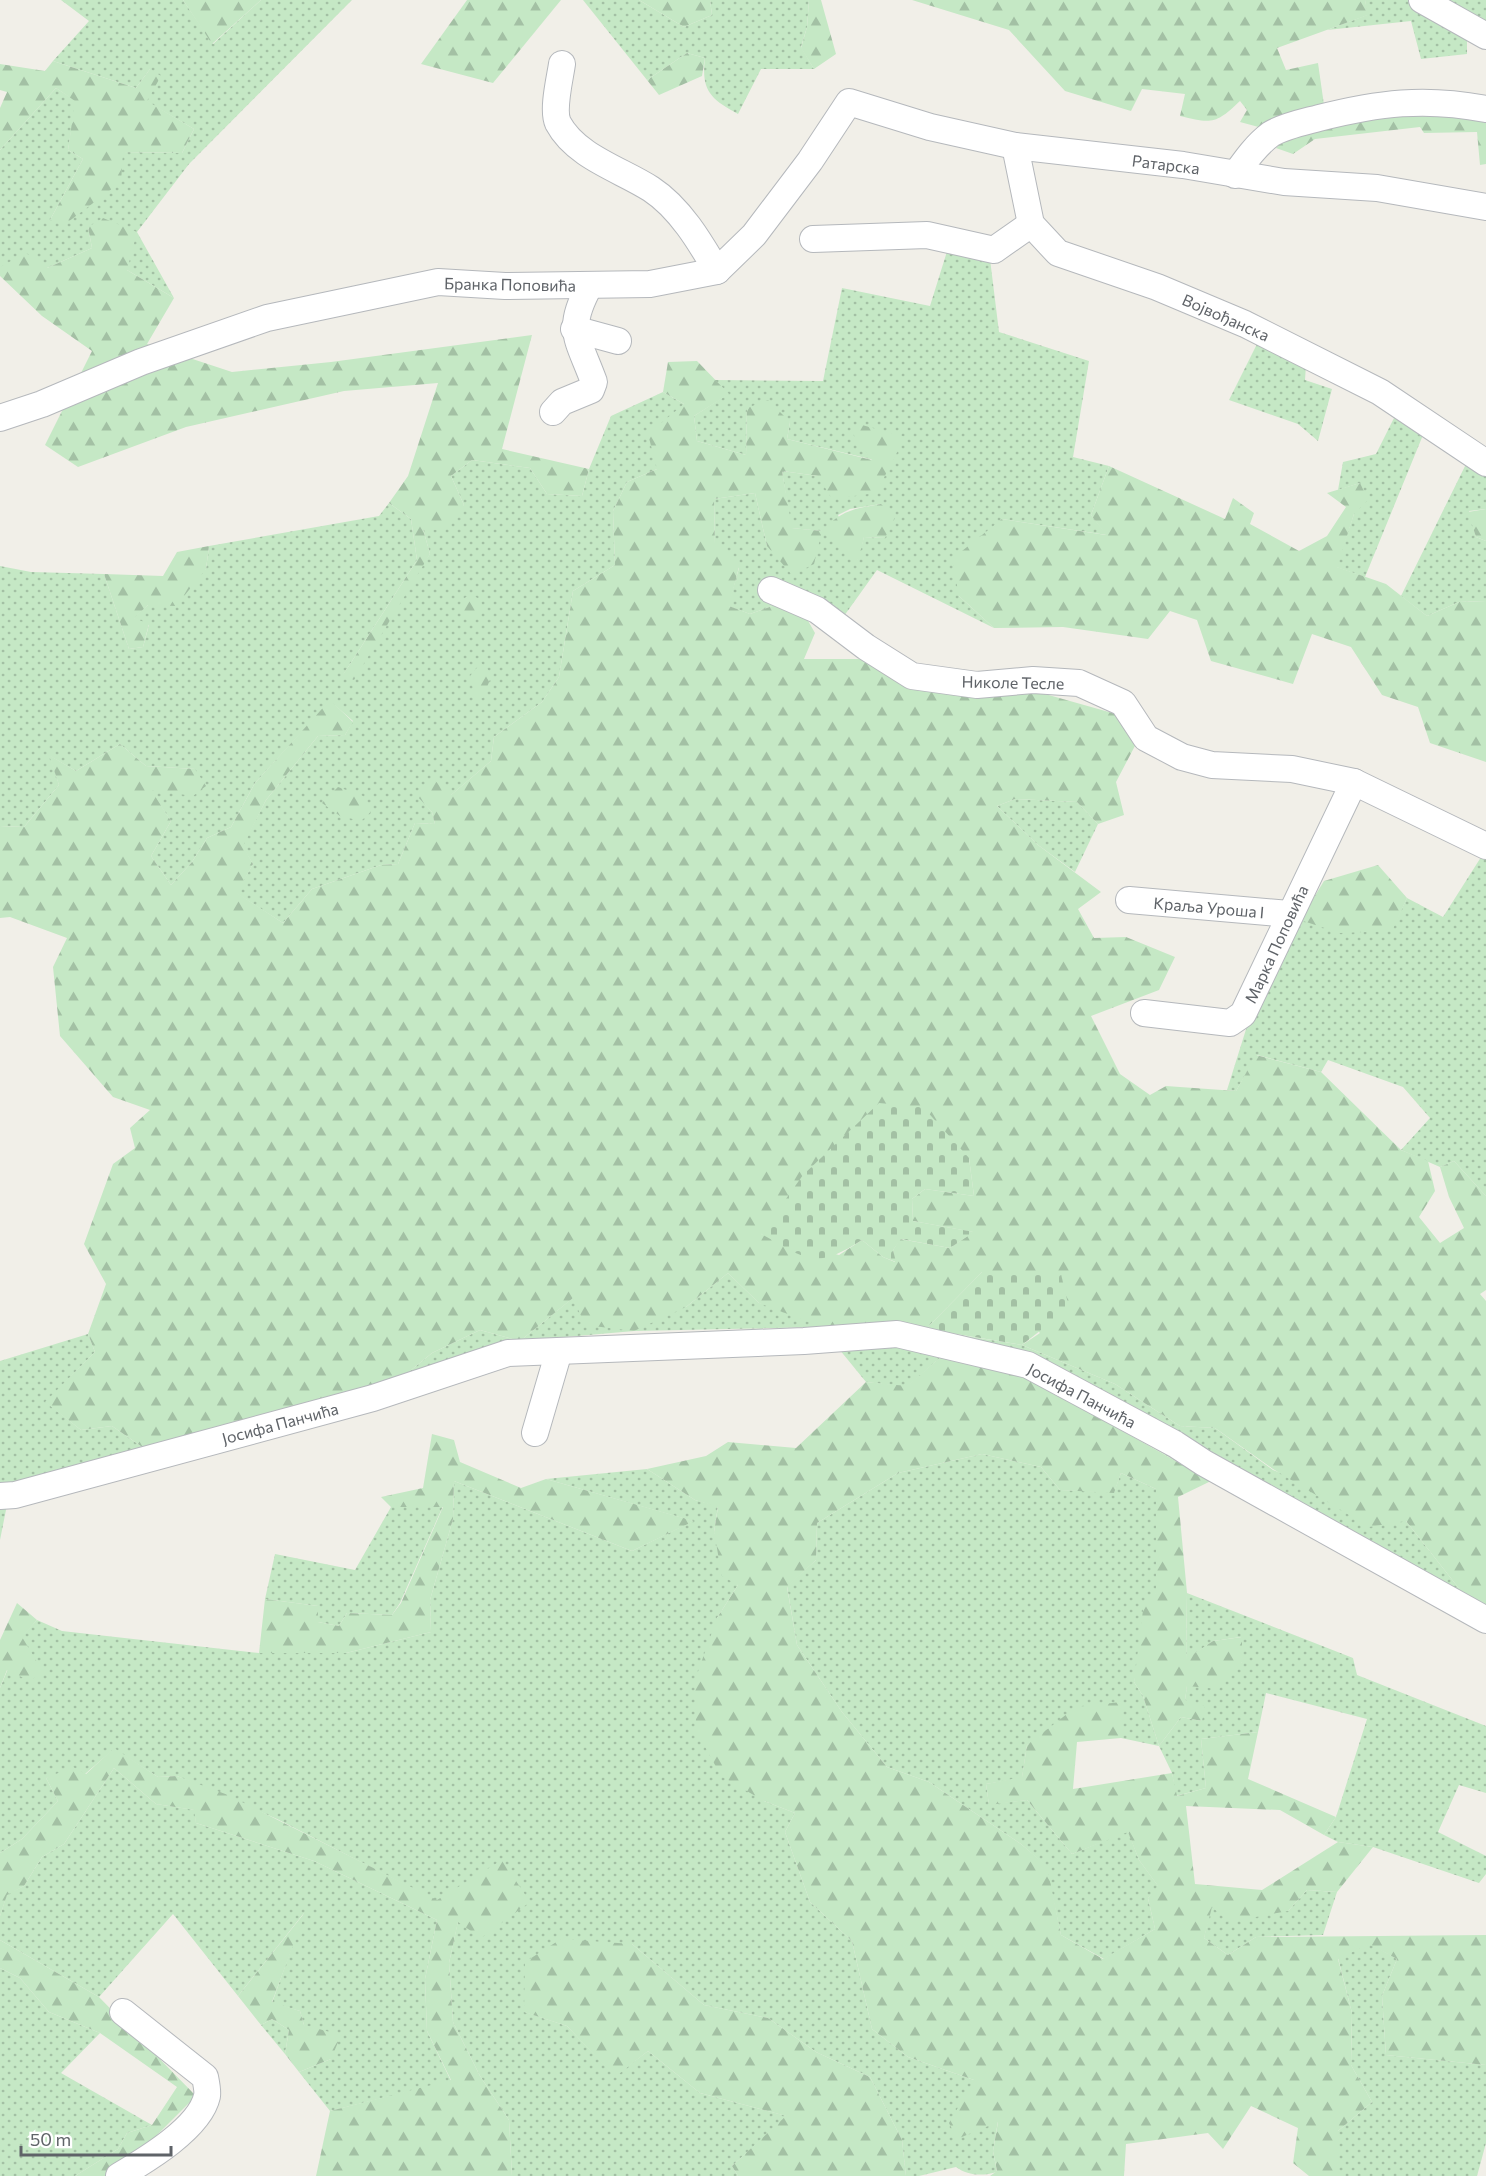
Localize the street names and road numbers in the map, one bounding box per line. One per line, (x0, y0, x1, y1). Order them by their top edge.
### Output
street label: Ратарска (1131, 150, 1201, 178)
street label: Бранка Поповића (444, 273, 576, 295)
street label: Војвођанска (1180, 289, 1272, 345)
street label: Николе Тесле (962, 672, 1064, 692)
street label: Марка Поповића (1240, 882, 1312, 1006)
street label: Краља Уроша I (1153, 893, 1265, 921)
street label: Јосифа Панчића (1025, 1359, 1139, 1431)
street label: Јосифа Панчића (220, 1398, 340, 1448)

